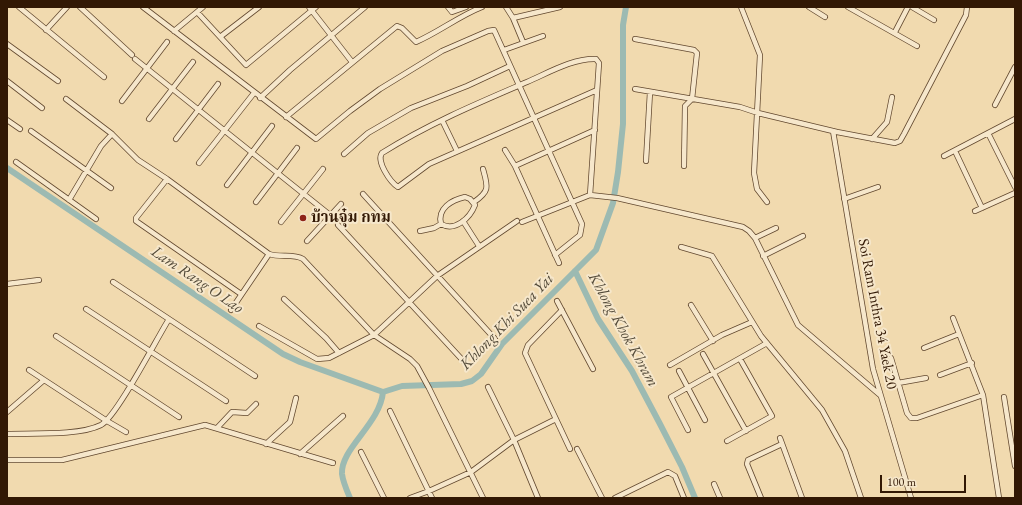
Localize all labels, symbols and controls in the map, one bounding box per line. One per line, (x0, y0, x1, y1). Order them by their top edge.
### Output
place label: บ้านจุ๋ม กทม (311, 209, 391, 227)
marker: บ้านจุ๋ม กทม (298, 213, 308, 223)
street label: Soi Ram Inthra 34 Yaek 20 (854, 237, 900, 391)
water label: Lam Rang O Lao (147, 242, 247, 318)
water label: Khlong Khi Suea Yai (456, 270, 558, 374)
water label: Khlong Khok Khram (584, 270, 662, 390)
scale bar (882, 467, 968, 493)
text: 100 m (887, 474, 916, 490)

